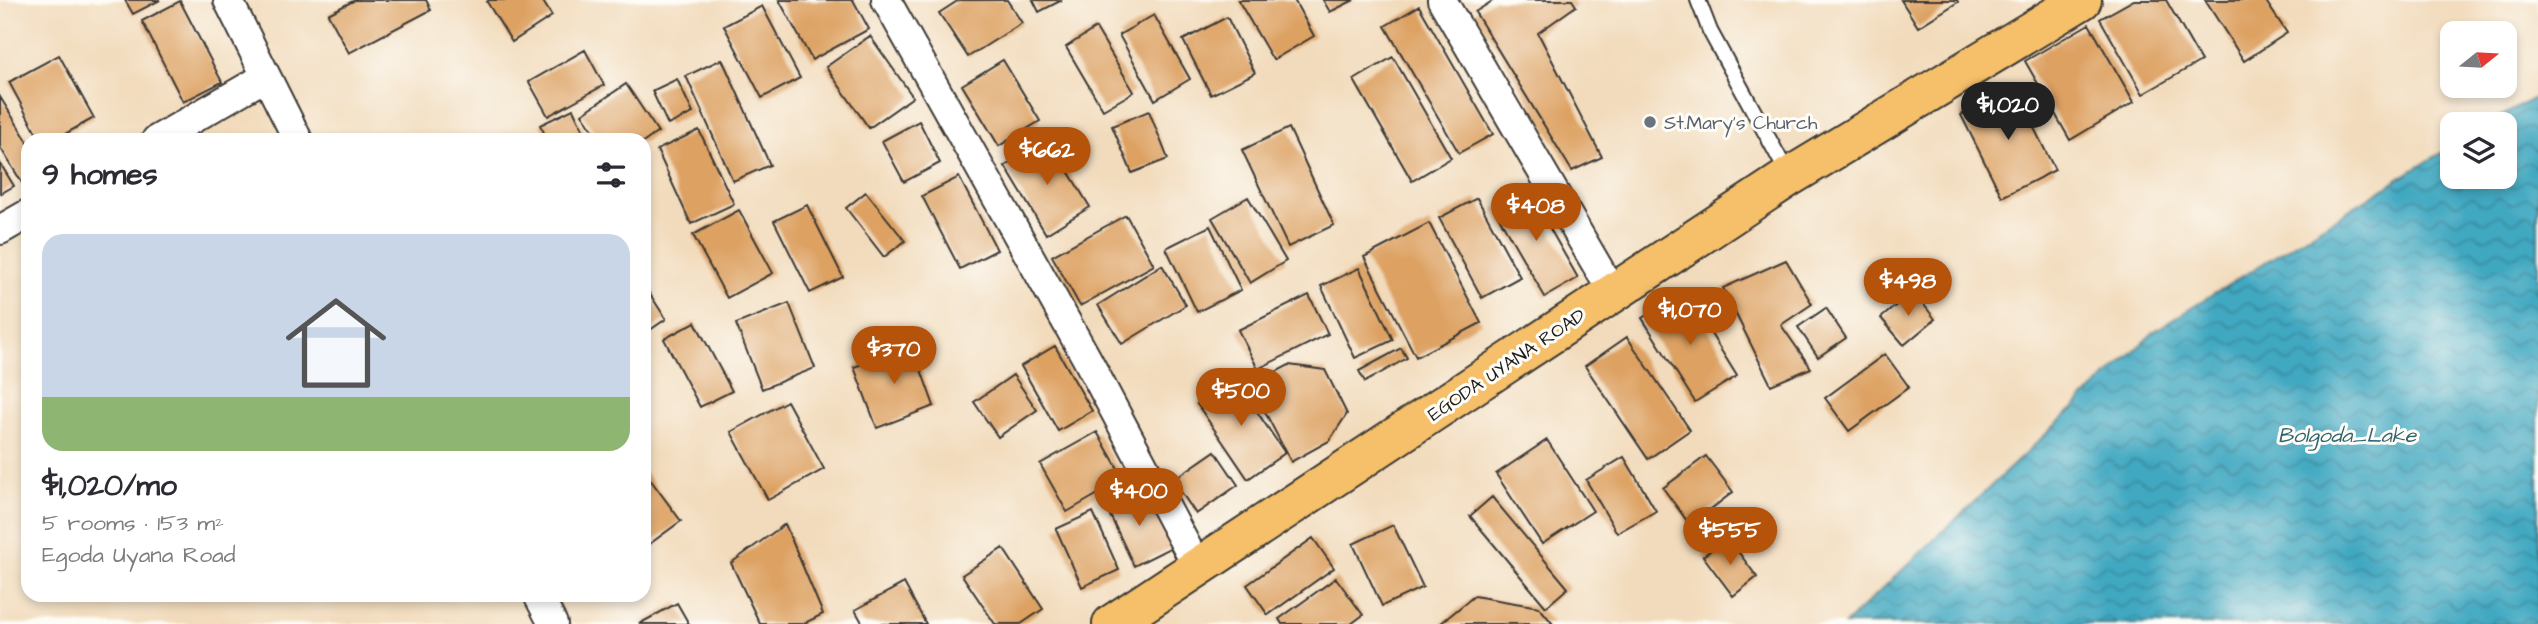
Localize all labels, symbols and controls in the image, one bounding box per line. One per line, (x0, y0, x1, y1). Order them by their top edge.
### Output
north arrow (2440, 21, 2516, 98)
map controls (2440, 21, 2517, 189)
pin: $1,020 (1951, 82, 2065, 142)
text: $1,020 (1977, 89, 2039, 121)
place label: St.Mary's Church (1664, 110, 1818, 138)
button: layers (2440, 112, 2517, 189)
marker: St.Mary's Church (1642, 114, 1658, 130)
pin: $662 (1006, 128, 1088, 187)
text: $662 (1020, 134, 1074, 166)
text: 9 homes (42, 154, 157, 196)
icon: filters (592, 156, 630, 194)
pin: $408 (1495, 184, 1577, 243)
text: $408 (1507, 190, 1565, 222)
pin: $498 (1867, 258, 1949, 318)
text: $498 (1880, 265, 1936, 297)
icon: home (273, 280, 399, 406)
pin: $1,070 (1633, 288, 1747, 347)
text: $1,070 (1658, 294, 1722, 326)
street label: EGODA UYANA ROAD (1423, 302, 1591, 428)
pin: $370 (853, 326, 935, 386)
text: $370 (867, 333, 921, 365)
pin: $500 (1200, 368, 1282, 428)
text: $500 (1212, 375, 1270, 407)
water label: Bolgoda_Lake (2278, 421, 2418, 451)
text: $1,020/mo (42, 465, 177, 507)
pin: $400 (1098, 468, 1180, 528)
text: $400 (1110, 475, 1168, 507)
text: 5 rooms · 153 m² (42, 507, 224, 539)
pin: $555 (1689, 508, 1771, 567)
text: $555 (1699, 514, 1761, 546)
text: Egoda Uyana Road (42, 539, 236, 571)

